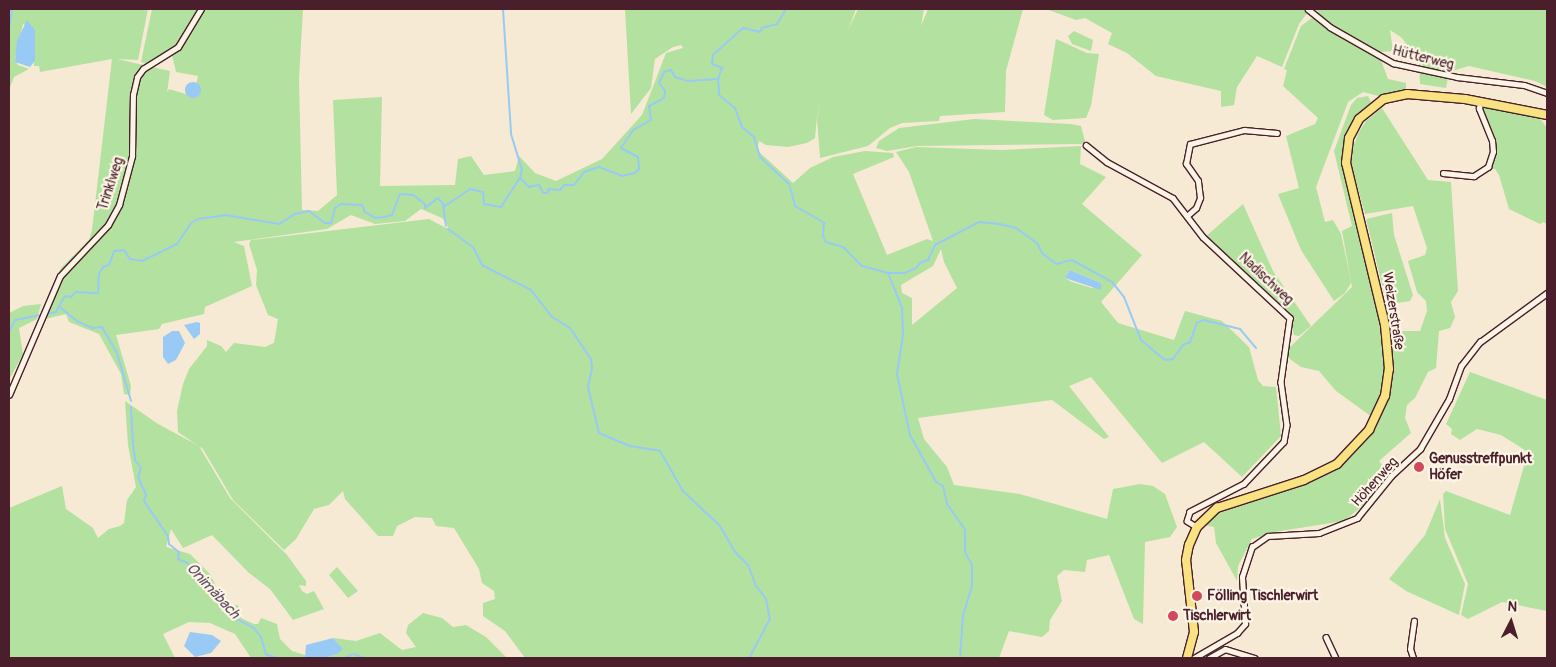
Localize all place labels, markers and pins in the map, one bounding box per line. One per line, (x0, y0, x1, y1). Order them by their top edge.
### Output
place label: Genusstreffpunkt Höfer (1429, 451, 1532, 484)
marker: Genusstreffpunkt Höfer (1413, 461, 1425, 473)
place label: Fölling Tischlerwirt (1207, 588, 1318, 604)
marker: Fölling Tischlerwirt (1191, 590, 1203, 602)
place label: Tischlerwirt (1183, 608, 1251, 624)
marker: Tischlerwirt (1167, 610, 1179, 622)

